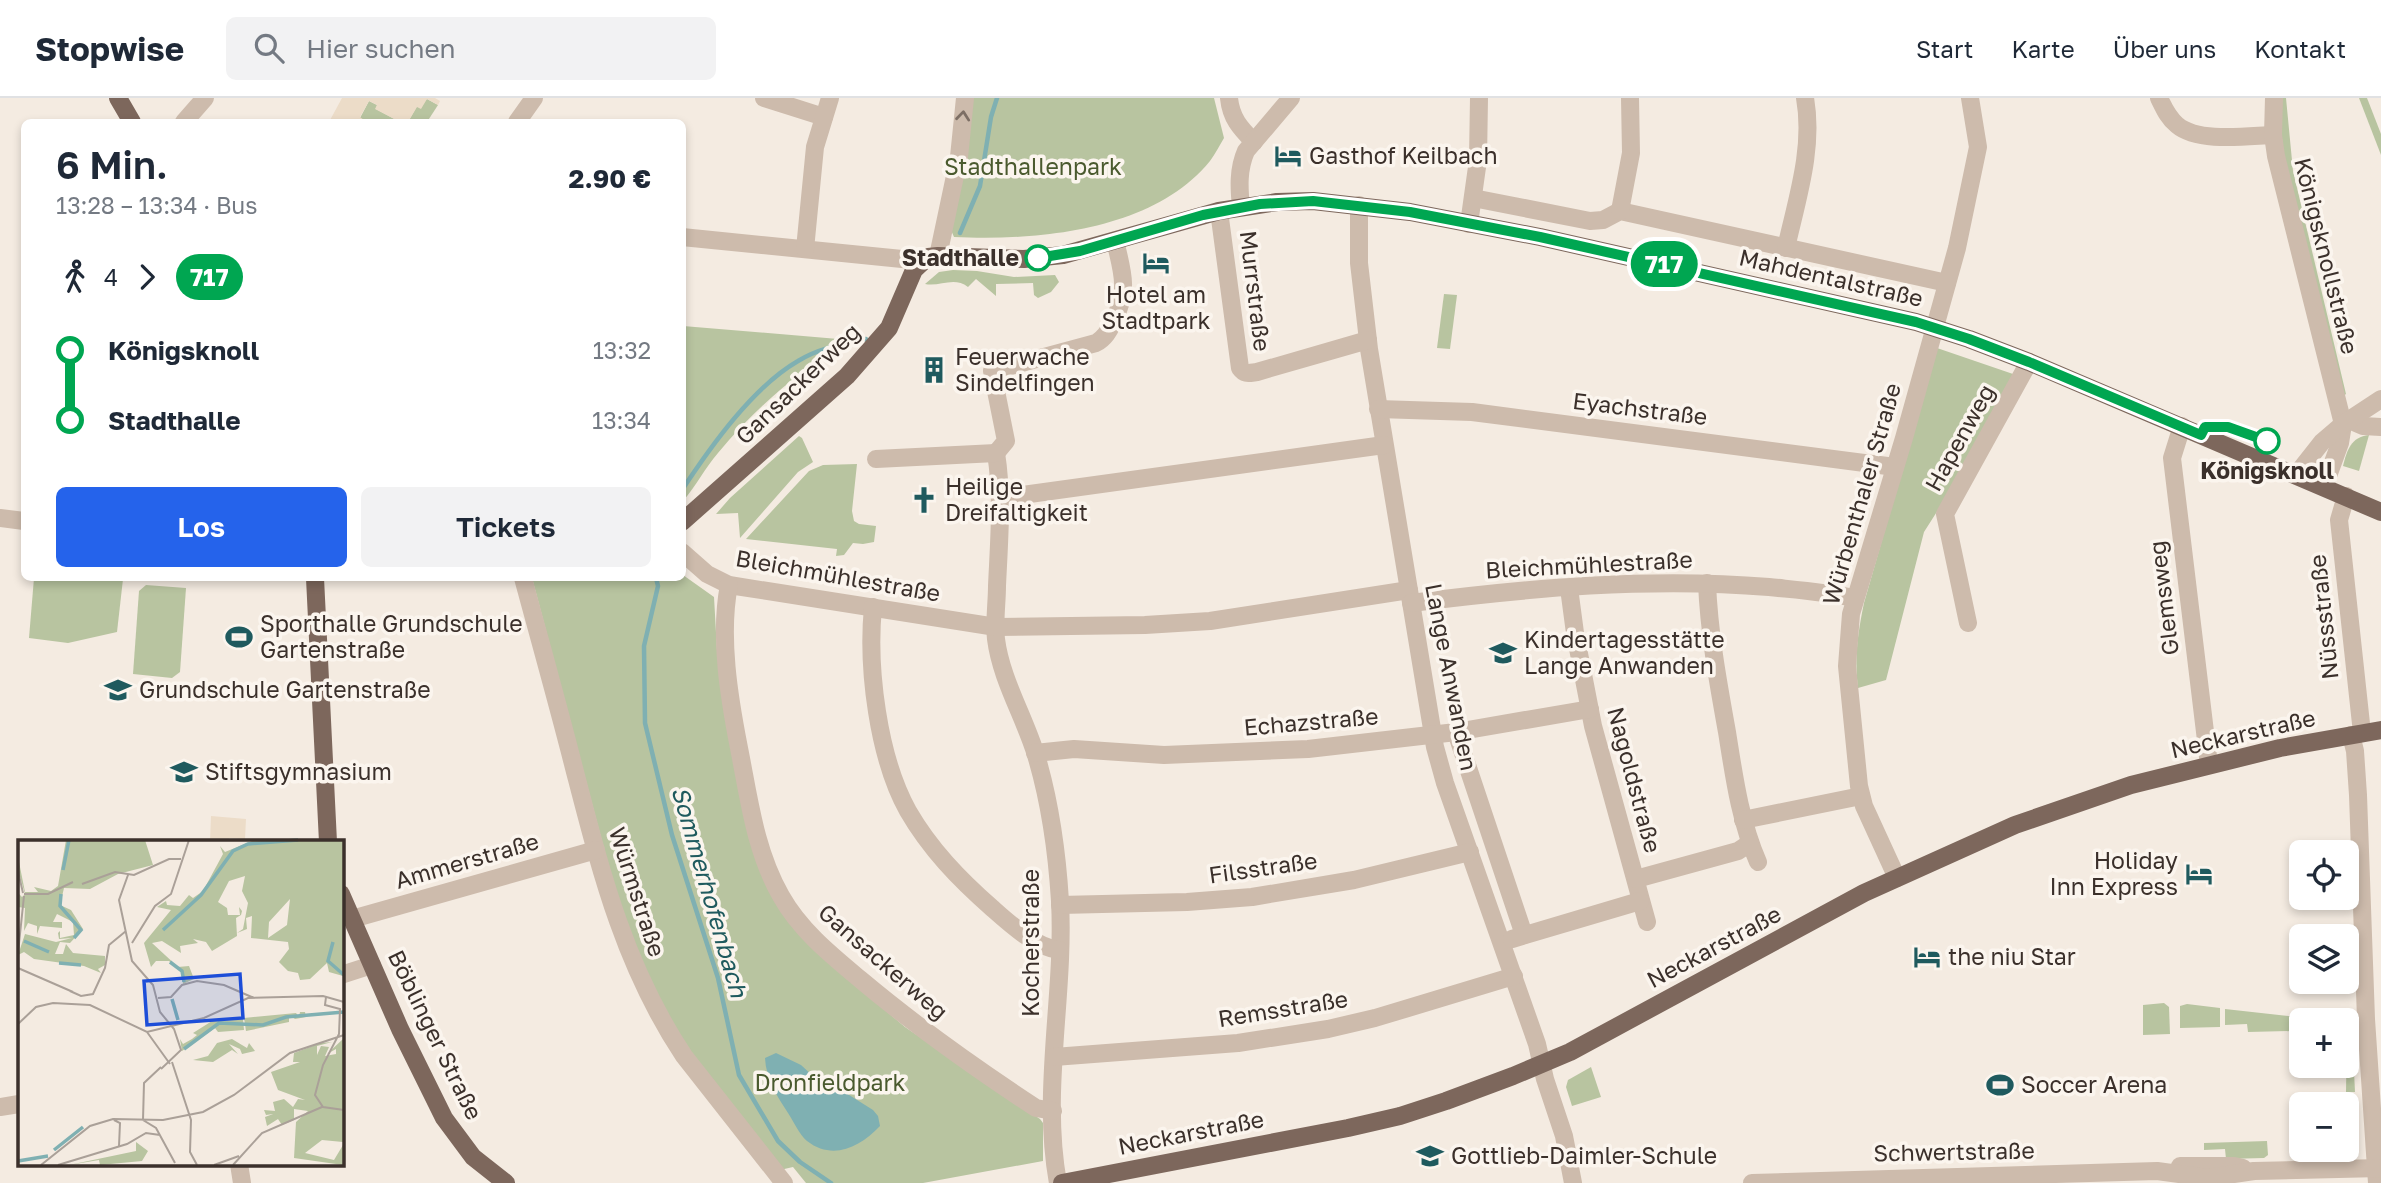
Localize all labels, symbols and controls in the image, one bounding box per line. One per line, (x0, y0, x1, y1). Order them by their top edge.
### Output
search box (226, 17, 716, 80)
text: Stopwise (35, 29, 184, 68)
icon: search (250, 29, 288, 67)
text: Hier suchen (306, 33, 456, 64)
text: Start (1916, 34, 1973, 63)
text: Karte (2011, 34, 2075, 63)
text: Über uns (2113, 34, 2216, 63)
text: Kontakt (2254, 34, 2346, 63)
one-way arrow (956, 110, 971, 122)
hotel icon: Gasthof Keilbach (1273, 141, 1303, 171)
place label: Gasthof Keilbach (1309, 141, 1498, 169)
text: 6 Min. (56, 142, 168, 187)
park label: Stadthallenpark (944, 152, 1122, 180)
street label: Königsknollstraße (2289, 155, 2365, 357)
text: 2.90 € (569, 163, 651, 194)
text: 13:28 – 13:34 · Bus (56, 191, 257, 219)
street label: Murrstraße (1235, 229, 1277, 353)
line badge: 717 (1624, 241, 1704, 287)
street label: Mahdentalstraße (1737, 242, 1926, 312)
place label: Stadthalle (902, 243, 1019, 271)
marker: Stadthalle (1025, 245, 1051, 271)
hotel icon: Hotel am Stadtpark (1141, 248, 1171, 278)
text: 717 (1645, 249, 1683, 278)
icon: walk (56, 258, 94, 296)
icon: forward (128, 258, 166, 296)
text: 717 (190, 262, 229, 291)
text: 4 (104, 263, 118, 291)
place label: Hotel am Stadtpark (1102, 280, 1210, 334)
street label: Gansackerweg (729, 317, 865, 450)
text: Königsknoll (108, 335, 259, 366)
text: 13:32 (593, 336, 651, 364)
place label: Feuerwache Sindelfingen (955, 342, 1095, 396)
building icon: Feuerwache Sindelfingen (919, 355, 949, 385)
street label: Hapenweg (1918, 379, 2000, 496)
street label: Würbenthaler Straße (1816, 380, 1906, 608)
street label: Eyachstraße (1571, 386, 1709, 430)
text: Stadthalle (108, 405, 240, 436)
text: 13:34 (592, 406, 651, 434)
marker: Königsknoll (2254, 428, 2280, 454)
place label: Königsknoll (2200, 456, 2334, 484)
place label: Heilige Dreifaltigkeit (945, 472, 1088, 526)
church icon: Heilige Dreifaltigkeit (909, 485, 939, 515)
button: Los (56, 487, 347, 567)
button: Tickets (361, 487, 651, 567)
street label: Glemsweg (2142, 539, 2184, 657)
street label: Bleichmühlestraße (734, 543, 943, 607)
street label: Bleichmühlestraße (1485, 545, 1693, 583)
street label: Nüssstraße (2303, 553, 2343, 681)
street label: Lange Anwanden (1420, 581, 1484, 773)
place label: Sporthalle Grundschule Gartenstraße (260, 609, 523, 663)
sports icon: Sporthalle Grundschule Gartenstraße (224, 622, 254, 652)
place label: Kindertagesstätte Lange Anwanden (1524, 625, 1725, 679)
school or university icon: Kindertagesstätte Lange Anwanden (1488, 638, 1518, 668)
school or university icon: Grundschule Gartenstraße (103, 675, 133, 705)
place label: Grundschule Gartenstraße (139, 675, 431, 703)
street label: Echazstraße (1242, 701, 1379, 741)
street label: Neckarstraße (2168, 703, 2318, 763)
street label: Nagoldstraße (1602, 704, 1668, 856)
school or university icon: Stiftsgymnasium (169, 757, 199, 787)
place label: Stiftsgymnasium (205, 757, 392, 785)
water label: Sommerhofenbach (666, 783, 755, 1001)
street label: Würmstraße (604, 823, 672, 960)
street label: Ammerstraße (392, 826, 542, 894)
inset map (18, 840, 343, 1166)
map controls (2289, 840, 2359, 1162)
button: locate (2289, 840, 2359, 910)
street label: Filsstraße (1207, 846, 1319, 888)
place label: Holiday Inn Express (2049, 846, 2178, 900)
hotel icon: Holiday Inn Express (2184, 859, 2214, 889)
street label: Kocherstraße (1016, 869, 1044, 1017)
street label: Gansackerweg (813, 897, 954, 1025)
street label: Neckarstraße (1642, 899, 1785, 993)
button: layers (2289, 924, 2359, 994)
hotel icon: the niu Star (1912, 942, 1942, 972)
place label: the niu Star (1948, 942, 2076, 970)
street label: Böblinger Straße (383, 945, 489, 1124)
street label: Remsstraße (1216, 984, 1350, 1032)
button: + (2289, 1008, 2359, 1078)
park label: Dronfieldpark (754, 1068, 906, 1096)
sports icon: Soccer Arena (1985, 1070, 2015, 1100)
place label: Soccer Arena (2021, 1070, 2167, 1098)
button: − (2289, 1092, 2359, 1162)
street label: Neckarstraße (1116, 1104, 1266, 1160)
street label: Schwertstraße (1873, 1136, 2035, 1166)
school or university icon: Gottlieb-Daimler-Schule (1415, 1141, 1445, 1171)
place label: Gottlieb-Daimler-Schule (1451, 1141, 1717, 1169)

